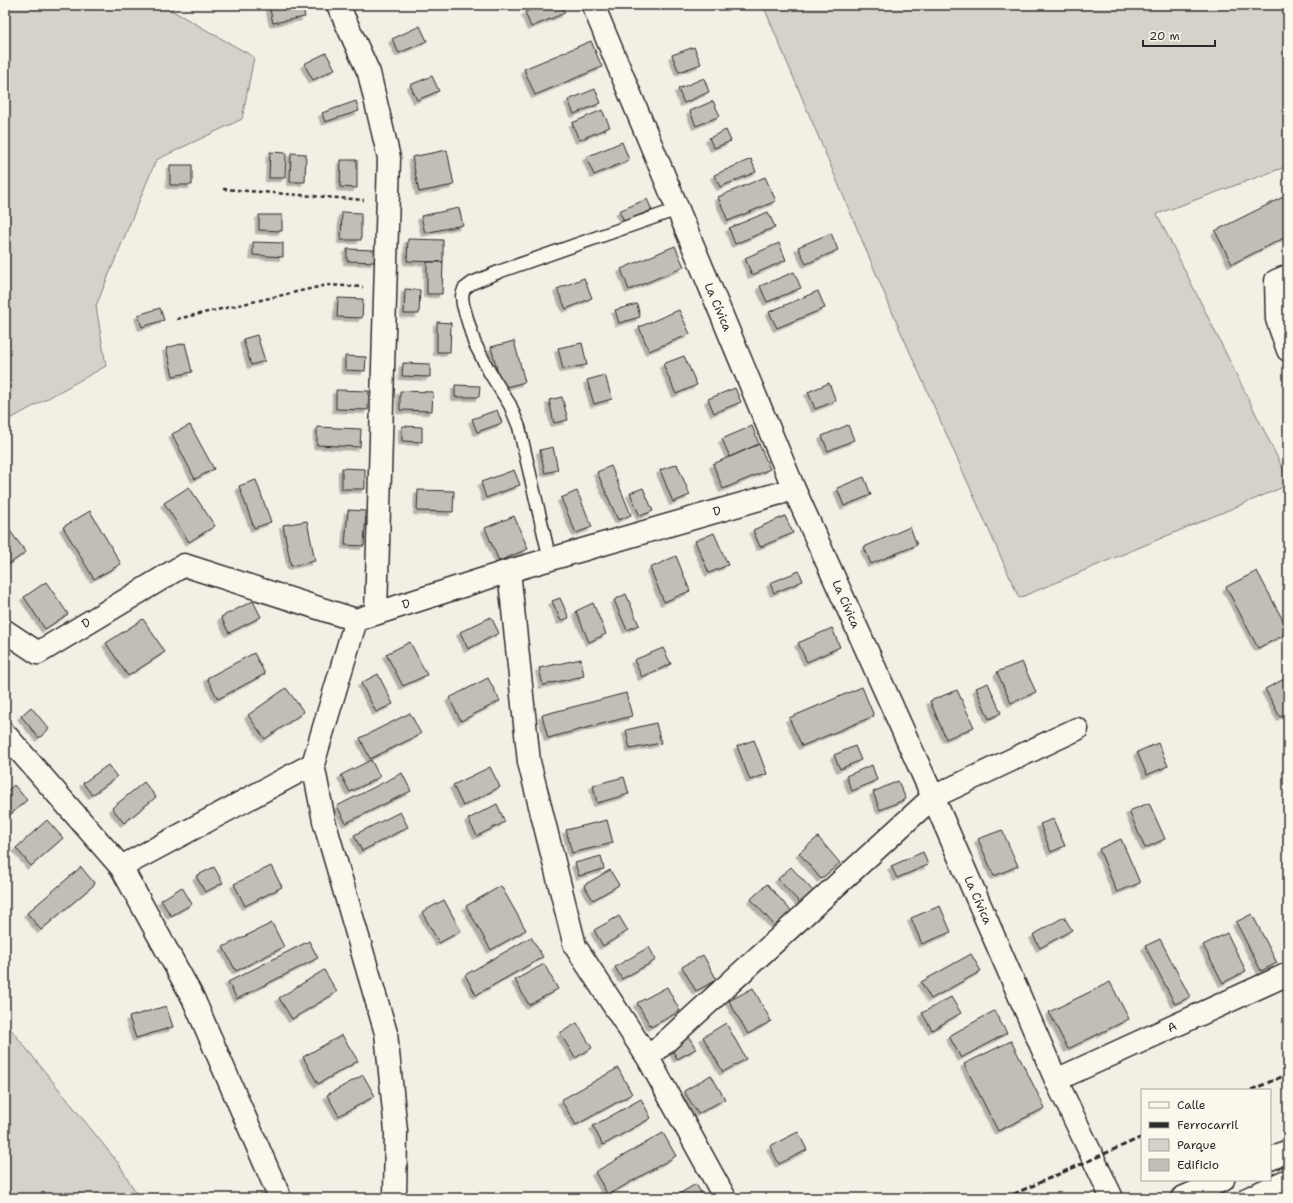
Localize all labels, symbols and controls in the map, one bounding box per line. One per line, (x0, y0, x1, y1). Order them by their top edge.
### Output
scale bar (1143, 22, 1215, 48)
text: 20 m (1149, 28, 1180, 44)
street label: La Cívica (701, 280, 736, 334)
street label: D (711, 502, 723, 520)
street label: La Cívica (828, 577, 864, 631)
street label: D (400, 595, 412, 613)
street label: D (78, 614, 94, 632)
street label: La Cívica (960, 873, 996, 927)
street label: A (1165, 1018, 1180, 1036)
legend (1141, 1089, 1271, 1181)
text: Calle (1177, 1097, 1206, 1113)
text: Ferrocarril (1177, 1117, 1238, 1133)
text: Parque (1177, 1137, 1216, 1153)
text: Edificio (1177, 1157, 1219, 1173)

